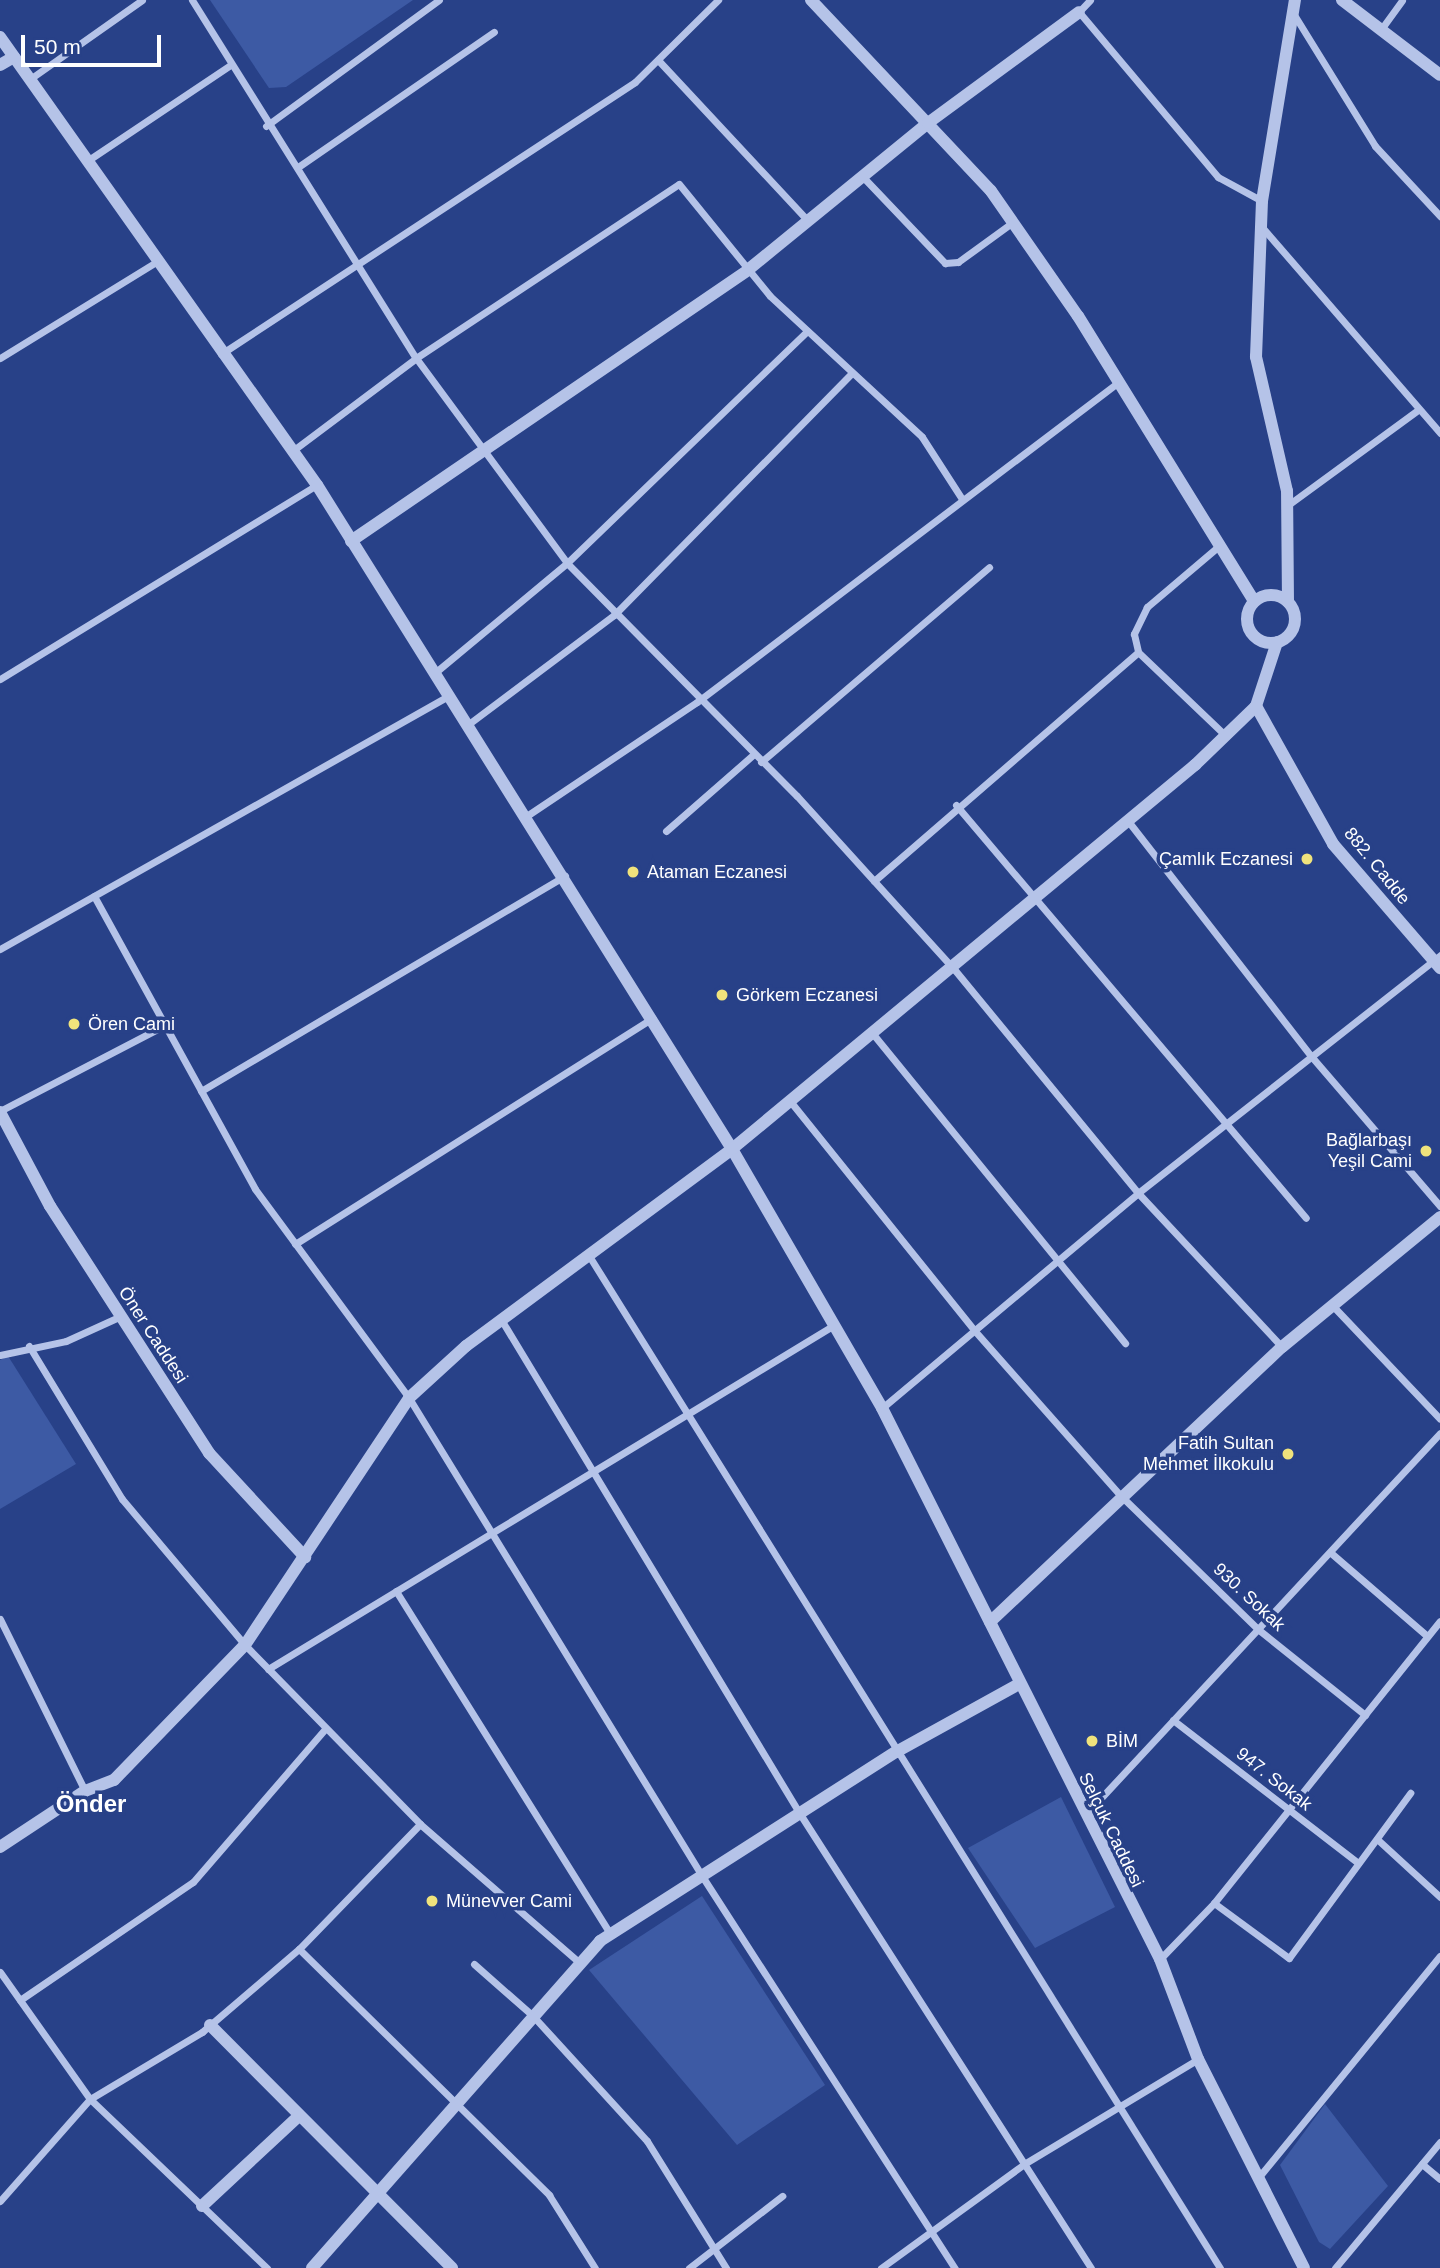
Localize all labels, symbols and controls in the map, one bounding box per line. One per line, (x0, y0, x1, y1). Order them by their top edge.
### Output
scale bar (24, 21, 164, 65)
text: 50 m (34, 35, 81, 58)
street label: 882. Cadde (1339, 823, 1415, 909)
place label: Çamlık Eczanesi (1159, 848, 1293, 870)
marker: Çamlık Eczanesi (1299, 851, 1315, 867)
place label: Ataman Eczanesi (647, 861, 787, 883)
marker: Ataman Eczanesi (625, 864, 641, 880)
place label: Görkem Eczanesi (736, 984, 878, 1006)
marker: Görkem Eczanesi (714, 987, 730, 1003)
place label: Ören Cami (88, 1013, 175, 1035)
marker: Ören Cami (66, 1016, 82, 1032)
place label: Bağlarbaşı Yeşil Cami (1326, 1130, 1412, 1172)
marker: Bağlarbaşı Yeşil Cami (1418, 1143, 1434, 1159)
street label: Öner Caddesi (114, 1283, 192, 1387)
place label: Fatih Sultan Mehmet İlkokulu (1143, 1433, 1274, 1476)
marker: Fatih Sultan Mehmet İlkokulu (1280, 1446, 1296, 1462)
street label: 930. Sokak (1209, 1558, 1289, 1636)
place label: BİM (1106, 1730, 1138, 1752)
marker: BİM (1084, 1733, 1100, 1749)
street label: 947. Sokak (1232, 1743, 1316, 1815)
street label: Selçuk Caddesi (1074, 1769, 1148, 1891)
district label: Önder (56, 1790, 126, 1818)
place label: Münevver Cami (446, 1890, 572, 1912)
marker: Münevver Cami (424, 1893, 440, 1909)

